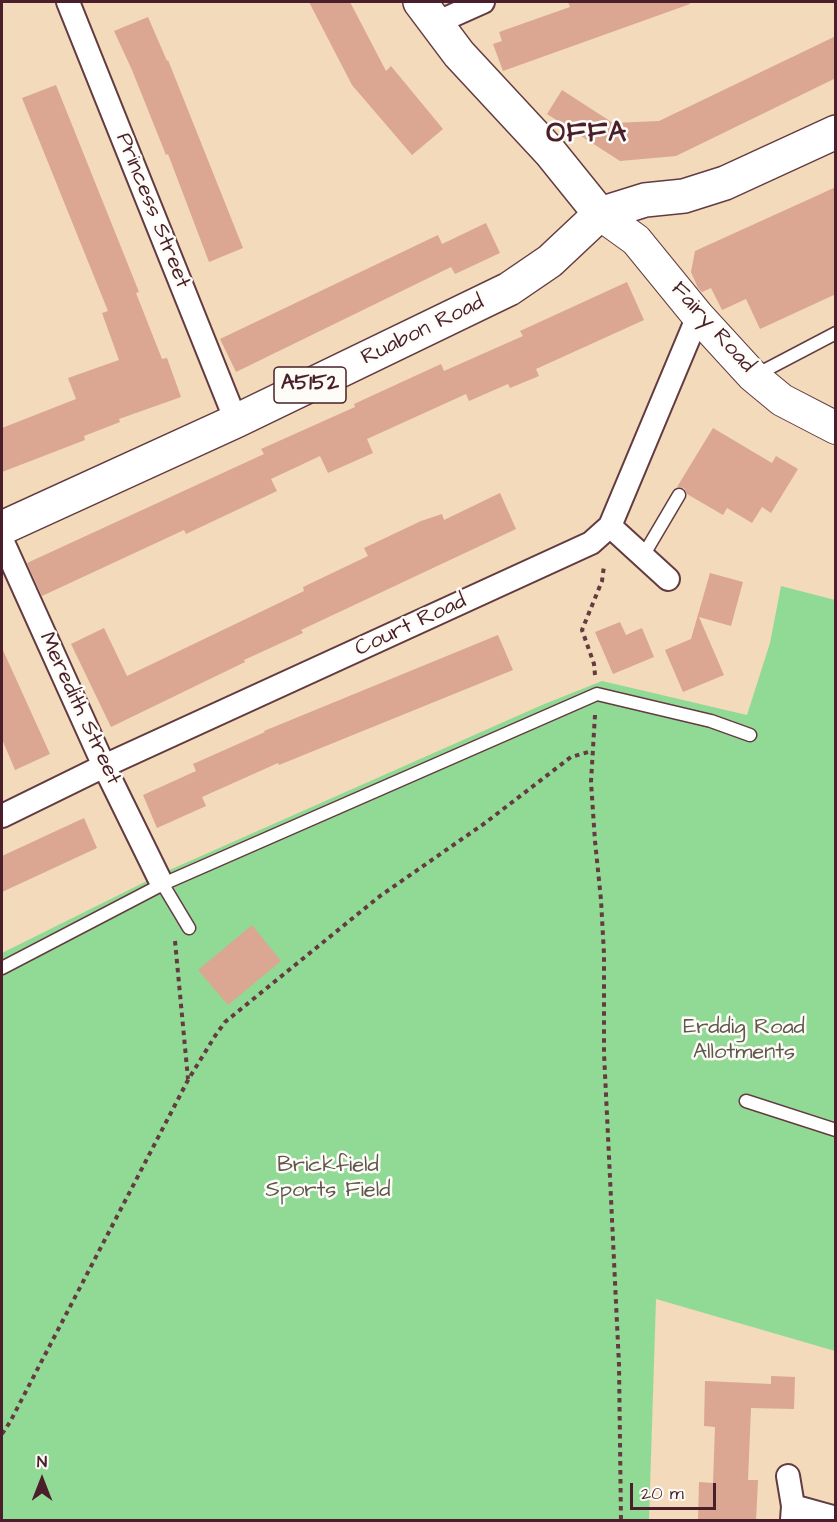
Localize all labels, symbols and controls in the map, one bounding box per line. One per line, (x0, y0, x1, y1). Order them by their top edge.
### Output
district label: OFFA (546, 118, 628, 152)
street label: Princess Street (109, 130, 195, 292)
street label: Fairy Road (664, 277, 760, 379)
street label: Ruabon Road (357, 290, 489, 372)
road number: A5152 (274, 367, 346, 403)
street label: Court Road (351, 589, 471, 663)
street label: Meredith Street (32, 629, 126, 789)
park label: Erddig Road Allotments (683, 1015, 805, 1066)
park label: Brickfield Sports Field (266, 1153, 390, 1204)
north arrow (12, 1450, 72, 1510)
text: N (37, 1451, 47, 1473)
scale bar (633, 1471, 718, 1509)
text: 20 m (641, 1481, 684, 1506)

